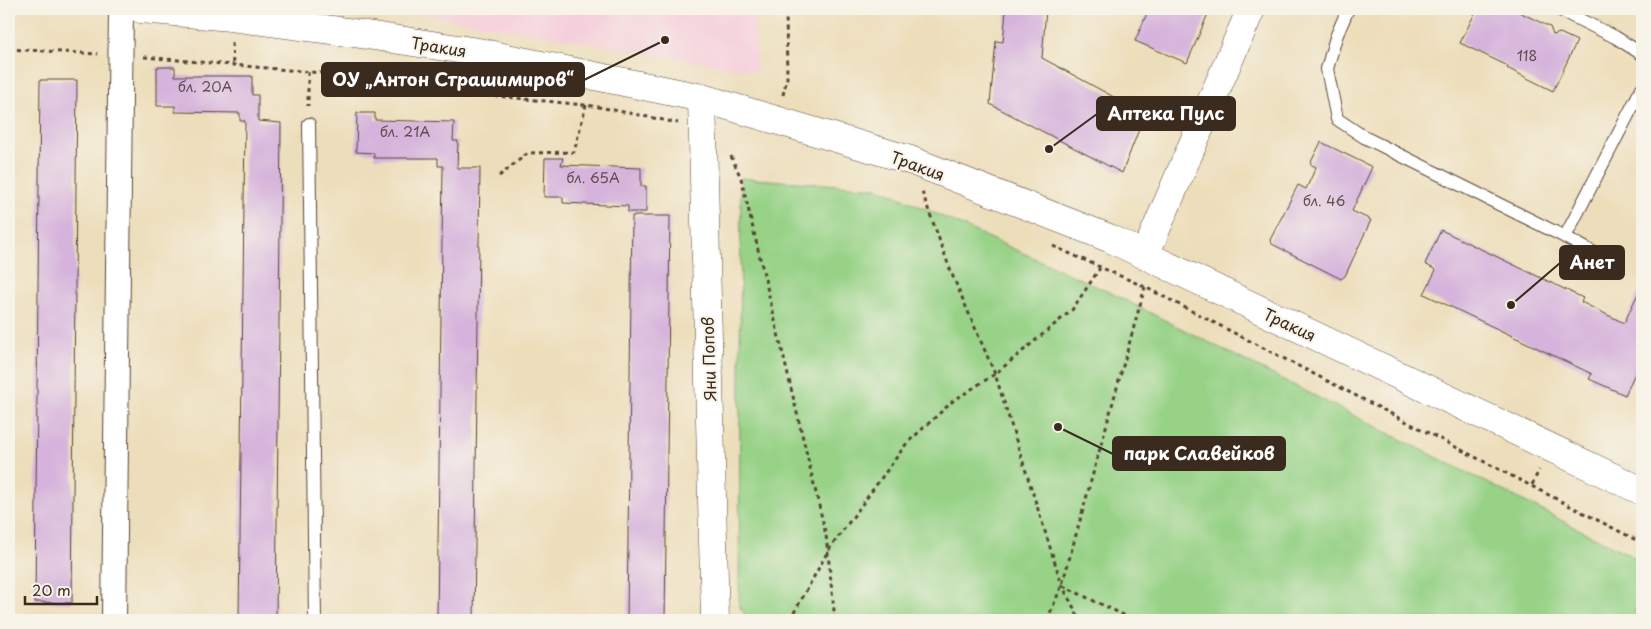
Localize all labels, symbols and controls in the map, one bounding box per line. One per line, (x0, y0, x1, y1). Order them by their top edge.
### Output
street label: Тракия (409, 30, 469, 62)
house number: 118 (1517, 45, 1537, 66)
callout: ОУ „Антон Страшимиров“ (322, 63, 584, 96)
text: ОУ „Антон Страшимиров“ (332, 65, 574, 92)
house number: бл. 20A (178, 76, 232, 97)
callout: Аптека Пулс (1097, 97, 1235, 130)
text: Аптека Пулс (1108, 99, 1225, 126)
house number: бл. 21A (380, 121, 431, 142)
street label: Тракия (888, 144, 948, 186)
house number: бл. 65A (566, 167, 620, 188)
house number: бл. 46 (1303, 190, 1346, 211)
callout: Анет (1560, 246, 1624, 279)
text: Анет (1569, 248, 1615, 275)
street label: Тракия (1260, 301, 1320, 347)
street label: Яни Попов (695, 316, 721, 402)
callout: парк Славейков (1113, 437, 1285, 470)
text: парк Славейков (1123, 439, 1275, 466)
scale bar (25, 574, 98, 606)
text: 20 m (32, 578, 71, 601)

